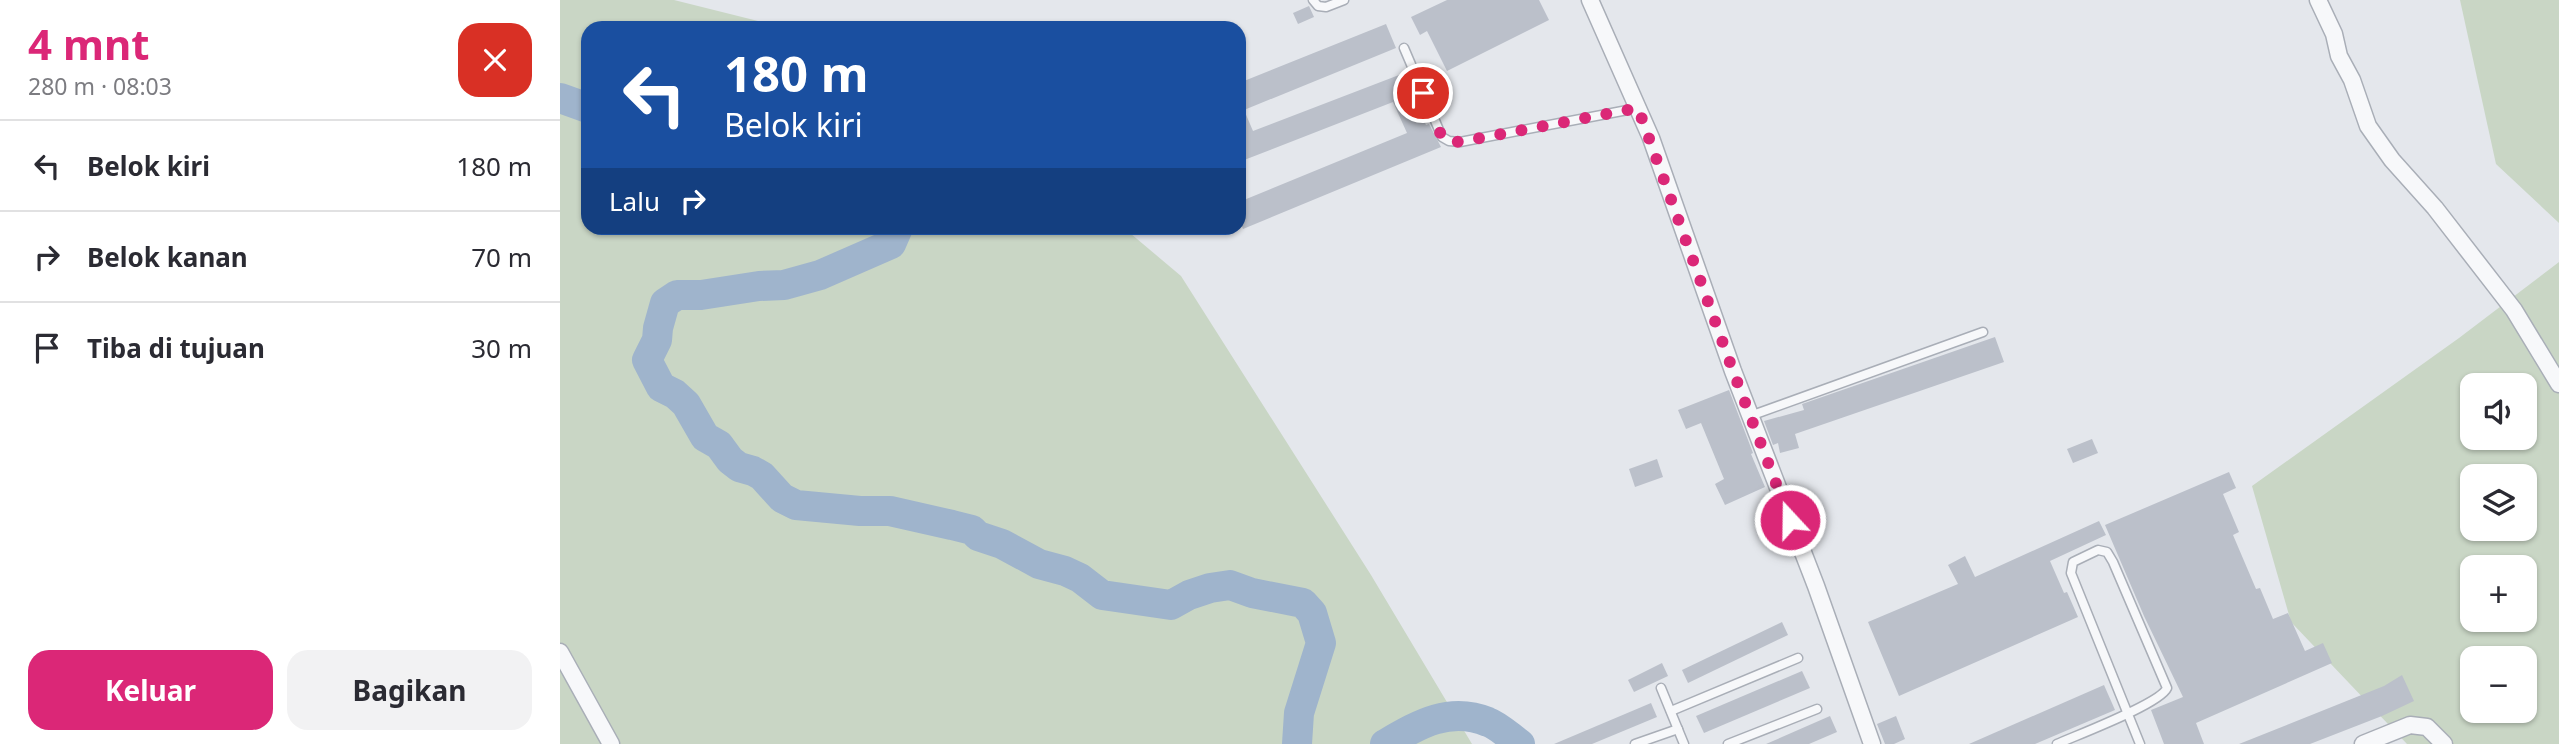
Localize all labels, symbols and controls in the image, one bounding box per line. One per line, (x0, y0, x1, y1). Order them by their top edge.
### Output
text: 4 mnt (28, 15, 149, 72)
button: close (458, 23, 532, 97)
text: 180 m (724, 40, 869, 106)
icon: left (609, 49, 700, 140)
pin (1393, 63, 1453, 123)
text: 280 m · 08:03 (28, 70, 172, 102)
icon: arrive (1404, 74, 1442, 112)
text: Belok kiri (724, 103, 863, 146)
icon: left (28, 147, 66, 185)
text: Belok kiri (87, 148, 210, 184)
text: 180 m (456, 148, 532, 184)
icon: right (674, 182, 712, 220)
text: Lalu (609, 183, 660, 219)
icon: right (28, 238, 66, 276)
text: Belok kanan (87, 239, 248, 275)
text: 70 m (471, 239, 532, 275)
icon: arrive (28, 329, 66, 367)
text: Tiba di tujuan (87, 330, 265, 366)
text: 30 m (471, 330, 532, 366)
map controls (2460, 373, 2537, 723)
button: sound (2460, 373, 2537, 450)
button: layers (2460, 464, 2537, 541)
position arrow (1753, 483, 1827, 557)
button: + (2460, 555, 2537, 632)
button: − (2460, 646, 2537, 723)
button: Keluar (28, 650, 273, 730)
button: Bagikan (287, 650, 532, 730)

